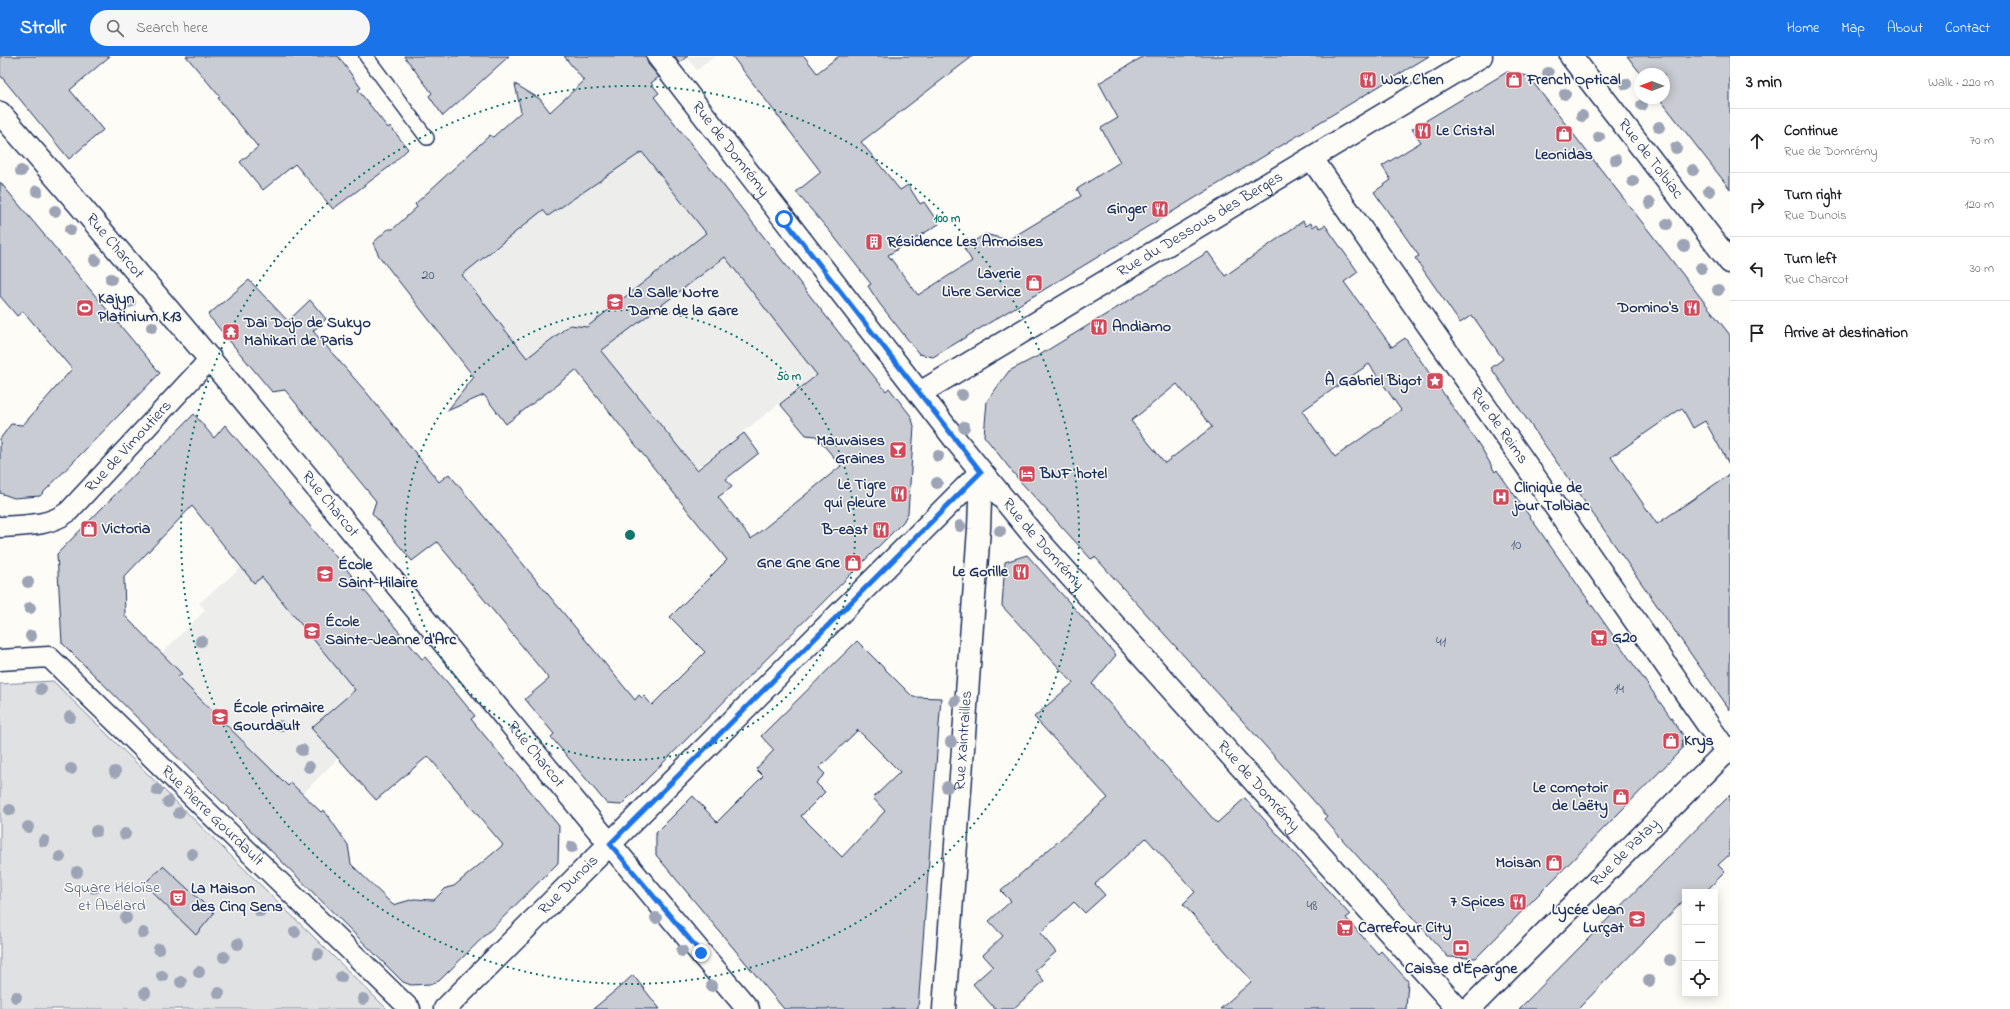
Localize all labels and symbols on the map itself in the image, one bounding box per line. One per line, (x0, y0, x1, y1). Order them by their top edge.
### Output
place label: Wok Chen (1381, 68, 1444, 92)
place label: French Optical (1526, 68, 1621, 92)
north arrow (1634, 68, 1670, 104)
restaurant icon: Wok Chen (1358, 70, 1378, 90)
shop icon: French Optical (1504, 70, 1524, 90)
street label: Rue de Domrémy (685, 96, 775, 202)
street label: Rue de Tolbiac (1612, 114, 1690, 205)
place label: Le Cristal (1436, 119, 1495, 143)
restaurant icon: Le Cristal (1413, 121, 1433, 141)
shop icon: Leonidas (1554, 124, 1574, 144)
place label: Leonidas (1535, 143, 1593, 167)
street label: Rue du Dessous des Berges (1113, 165, 1288, 284)
place label: Ginger (1107, 197, 1148, 222)
restaurant icon: Ginger (1150, 199, 1170, 219)
street label: Rue Charcot (80, 208, 150, 285)
route start (775, 210, 793, 228)
text: 100 m (934, 210, 961, 228)
place label: Résidence Les Armoises (886, 230, 1043, 254)
building icon: Résidence Les Armoises (864, 232, 884, 252)
place label: Laverie Libre Service (942, 262, 1022, 304)
house number: 20 (421, 265, 435, 286)
shop icon: Laverie Libre Service (1024, 273, 1044, 293)
place label: La Salle Notre Dame de la Gare (627, 281, 739, 323)
place label: Kajyn Platinium K13 (98, 287, 182, 329)
school or university icon: La Salle Notre Dame de la Gare (605, 292, 625, 312)
place label: Domino's (1617, 296, 1679, 320)
sports icon: Kajyn Platinium K13 (75, 298, 95, 318)
restaurant icon: Domino's (1682, 298, 1702, 318)
place label: Dai Dojo de Sukyo Mahikari de Paris (243, 311, 371, 353)
place label: Andiamo (1112, 315, 1171, 339)
restaurant icon: Andiamo (1089, 317, 1109, 337)
temple icon: Dai Dojo de Sukyo Mahikari de Paris (221, 322, 241, 342)
text: 50 m (777, 368, 802, 386)
place label: À Gabriel Bigot (1325, 369, 1423, 394)
place icon: À Gabriel Bigot (1425, 371, 1445, 391)
street label: Rue de Reims (1464, 383, 1534, 469)
street label: Rue de Vimoutiers (79, 395, 178, 498)
place label: Mauvaises Graines (816, 429, 885, 471)
bar icon: Mauvaises Graines (888, 440, 908, 460)
place label: BNF hotel (1039, 462, 1107, 486)
hotel icon: BNF hotel (1017, 464, 1037, 484)
street label: Rue Charcot (295, 466, 365, 543)
place label: Le Tigre qui pleure (824, 473, 887, 515)
place label: Clinique de jour Tolbiac (1511, 476, 1591, 518)
restaurant icon: Le Tigre qui pleure (889, 484, 909, 504)
hospital icon: Clinique de jour Tolbiac (1491, 487, 1511, 507)
street label: Rue de Domrémy (996, 493, 1090, 596)
place label: Victoria (101, 517, 151, 541)
place label: B-east (821, 518, 869, 542)
shop icon: Victoria (79, 519, 99, 539)
restaurant icon: B-east (871, 520, 891, 540)
centre of rings (623, 528, 637, 542)
house number: 10 (1511, 535, 1521, 556)
place label: Gne Gne Gne (757, 551, 841, 575)
place label: École Saint-Hilaire (338, 553, 418, 595)
shop icon: Gne Gne Gne (843, 553, 863, 573)
place label: Le Gorille (952, 560, 1009, 584)
restaurant icon: Le Gorille (1011, 562, 1031, 582)
school or university icon: École Saint-Hilaire (315, 564, 335, 584)
place label: École Sainte-Jeanne d'Arc (325, 610, 457, 652)
school or university icon: École Sainte-Jeanne d'Arc (302, 621, 322, 641)
place label: G20 (1612, 626, 1637, 650)
supermarket icon: G20 (1589, 628, 1609, 648)
house number: 41 (1436, 632, 1447, 653)
house number: 14 (1614, 679, 1624, 700)
street label: Rue Xaintrailles (948, 690, 979, 792)
place label: École primaire Gourdault (233, 696, 325, 738)
school or university icon: École primaire Gourdault (210, 707, 230, 727)
street label: Rue Charcot (501, 716, 571, 794)
place label: Krys (1684, 729, 1714, 754)
shop icon: Krys (1661, 731, 1681, 751)
street label: Rue de Domrémy (1211, 735, 1306, 837)
street label: Rue Pierre Gourdault (155, 760, 270, 873)
place label: Le comptoir de Laëty (1533, 776, 1609, 819)
shop icon: Le comptoir de Laëty (1611, 787, 1631, 807)
street label: Rue de Patay (1585, 813, 1665, 893)
street label: Rue Dunois (533, 849, 604, 921)
place label: Moisan (1495, 851, 1541, 875)
shop icon: Moisan (1544, 853, 1564, 873)
park label: Square Héloïse et Abélard (64, 876, 161, 918)
place label: La Maison des Cinq Sens (191, 877, 283, 919)
theatre icon: La Maison des Cinq Sens (168, 888, 188, 908)
place label: 7 Spices (1450, 890, 1505, 914)
restaurant icon: 7 Spices (1508, 892, 1528, 912)
house number: 48 (1306, 896, 1318, 917)
place label: Lycée Jean Lurçat (1552, 898, 1625, 940)
school or university icon: Lycée Jean Lurçat (1627, 909, 1647, 929)
place label: Carrefour City (1358, 916, 1451, 941)
supermarket icon: Carrefour City (1335, 918, 1355, 938)
bank icon: Caisse d'Épargne (1451, 938, 1471, 958)
route end (692, 944, 710, 962)
place label: Caisse d'Épargne (1405, 957, 1518, 982)

